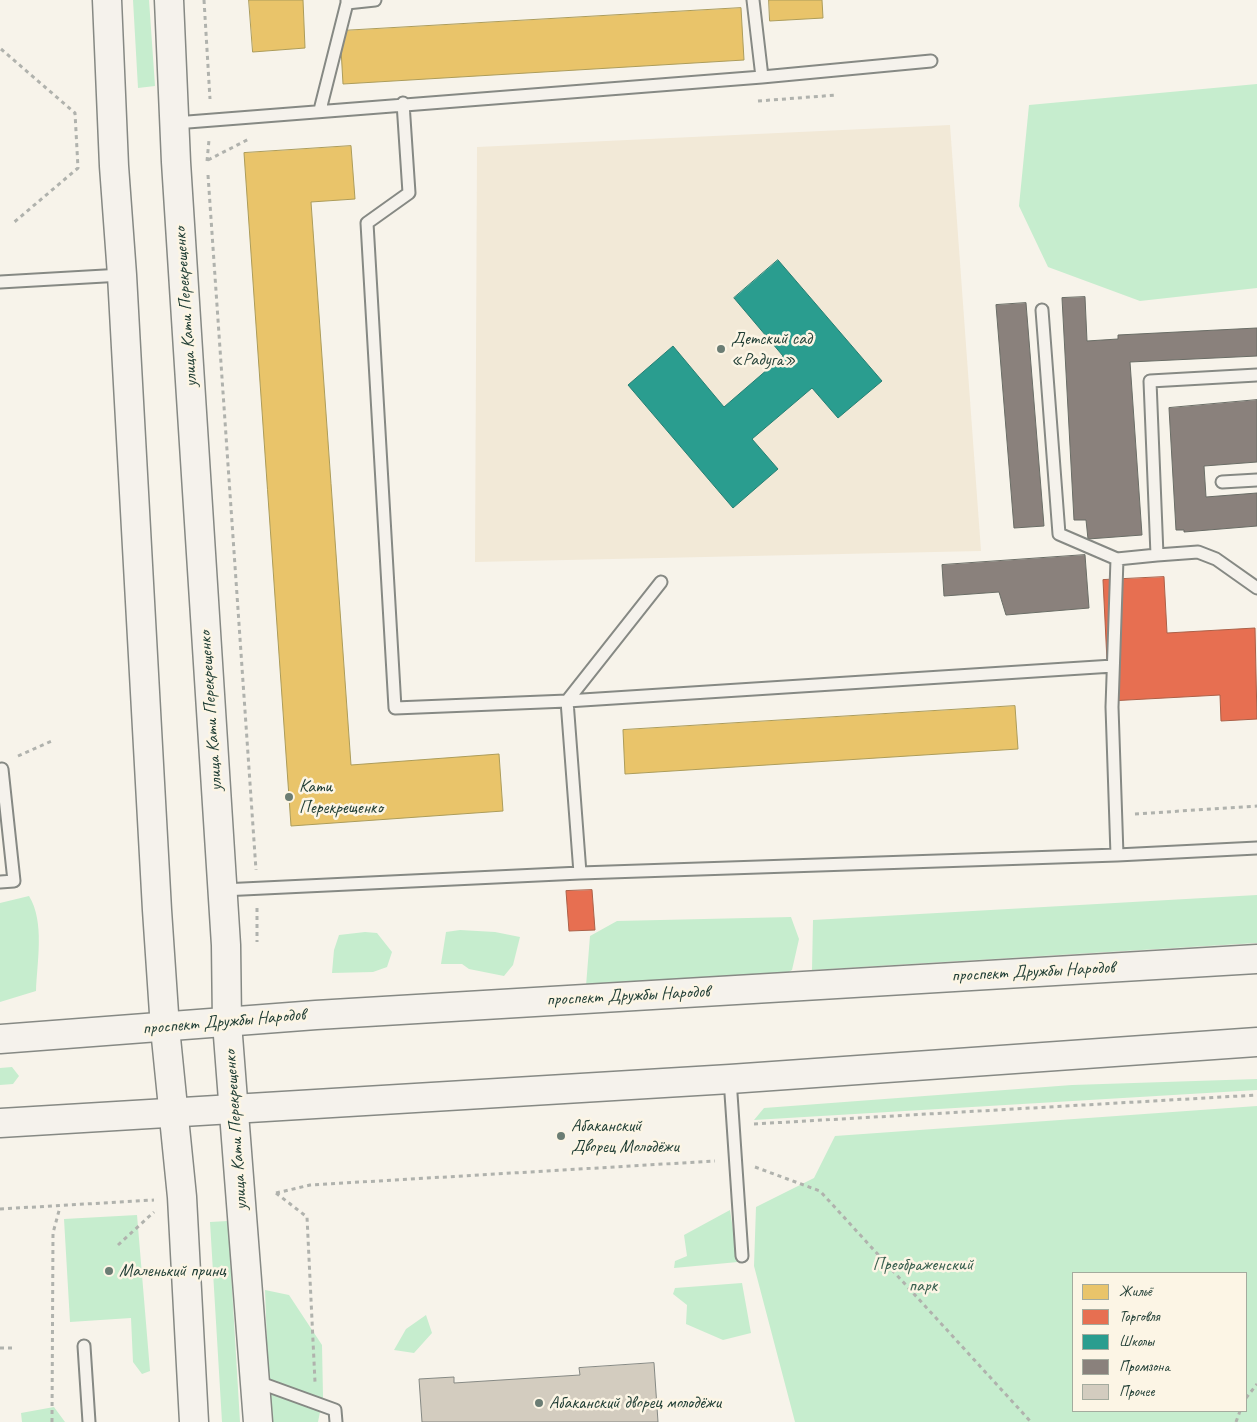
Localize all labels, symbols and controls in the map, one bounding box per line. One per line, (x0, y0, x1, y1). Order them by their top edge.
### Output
street label: улица Кати Перекрещенко (170, 226, 202, 388)
place label: Детский сад «Радуга» (731, 328, 812, 370)
marker: Детский сад «Радуга» (715, 343, 727, 355)
street label: улица Кати Перекрещенко (195, 630, 227, 792)
place label: Кати Перекрещенко (299, 776, 383, 819)
marker: Кати Перекрещенко (283, 791, 295, 803)
street label: проспект Дружбы Народов (951, 957, 1115, 987)
street label: проспект Дружбы Народов (546, 981, 710, 1011)
street label: проспект Дружбы Народов (142, 1004, 306, 1040)
street label: улица Кати Перекрещенко (220, 1049, 252, 1211)
place label: Абаканский Дворец Молодёжи (571, 1115, 679, 1158)
marker: Абаканский Дворец Молодёжи (555, 1130, 567, 1142)
park label: Преображенский парк (873, 1254, 973, 1296)
place label: Маленький принц (119, 1260, 226, 1282)
marker: Маленький принц (103, 1265, 115, 1277)
legend (1072, 1272, 1247, 1412)
text: Жильё (1119, 1282, 1152, 1301)
text: Торговля (1119, 1307, 1160, 1326)
text: Школы (1119, 1332, 1154, 1351)
text: Промзона (1119, 1357, 1170, 1376)
text: Прочее (1119, 1382, 1154, 1401)
place label: Абаканский дворец молодёжи (549, 1392, 721, 1414)
marker: Абаканский дворец молодёжи (533, 1397, 545, 1409)

